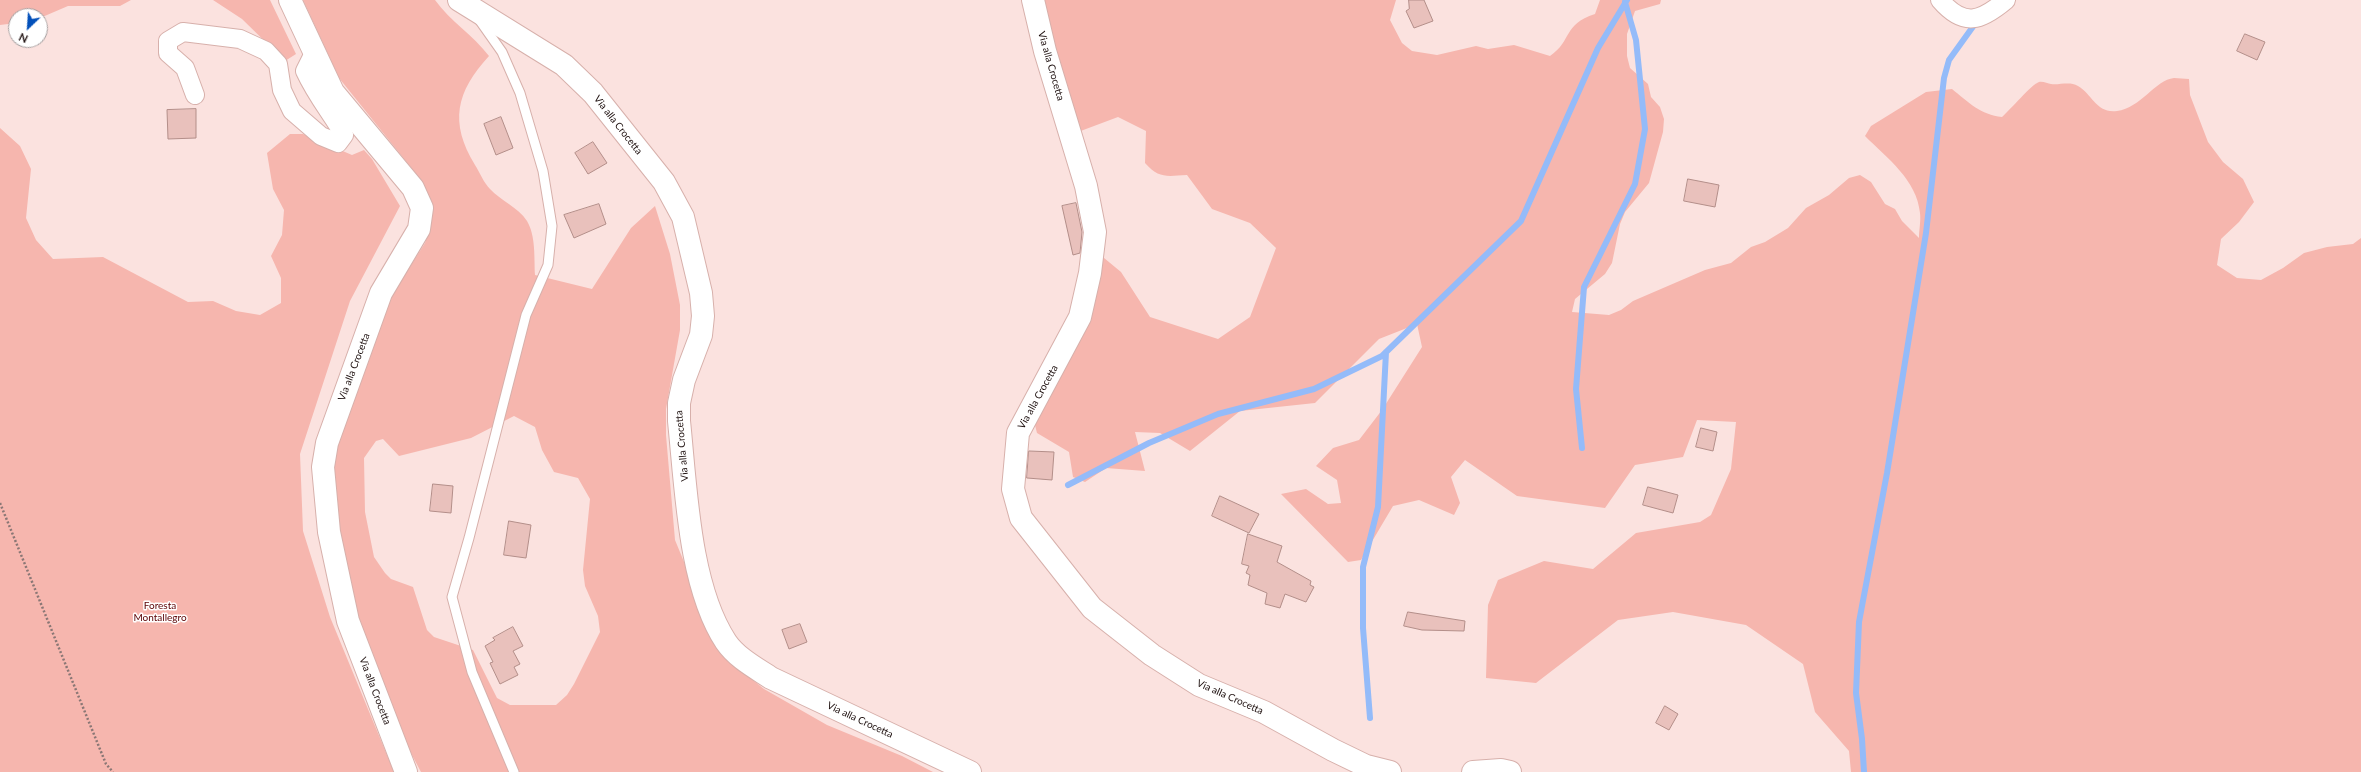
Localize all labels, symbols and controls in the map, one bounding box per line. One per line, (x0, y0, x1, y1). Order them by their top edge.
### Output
north arrow (8, 8, 48, 48)
street label: Via alla Crocetta (1035, 30, 1067, 102)
text: N (17, 31, 30, 46)
street label: Via alla Crocetta (591, 93, 645, 157)
street label: Via alla Crocetta (336, 332, 372, 402)
street label: Via alla Crocetta (1015, 363, 1061, 431)
street label: Via alla Crocetta (673, 410, 691, 482)
park label: Foresta Montallegro (133, 600, 187, 624)
street label: Via alla Crocetta (357, 656, 393, 726)
street label: Via alla Crocetta (1195, 677, 1265, 717)
street label: Via alla Crocetta (825, 699, 895, 741)

